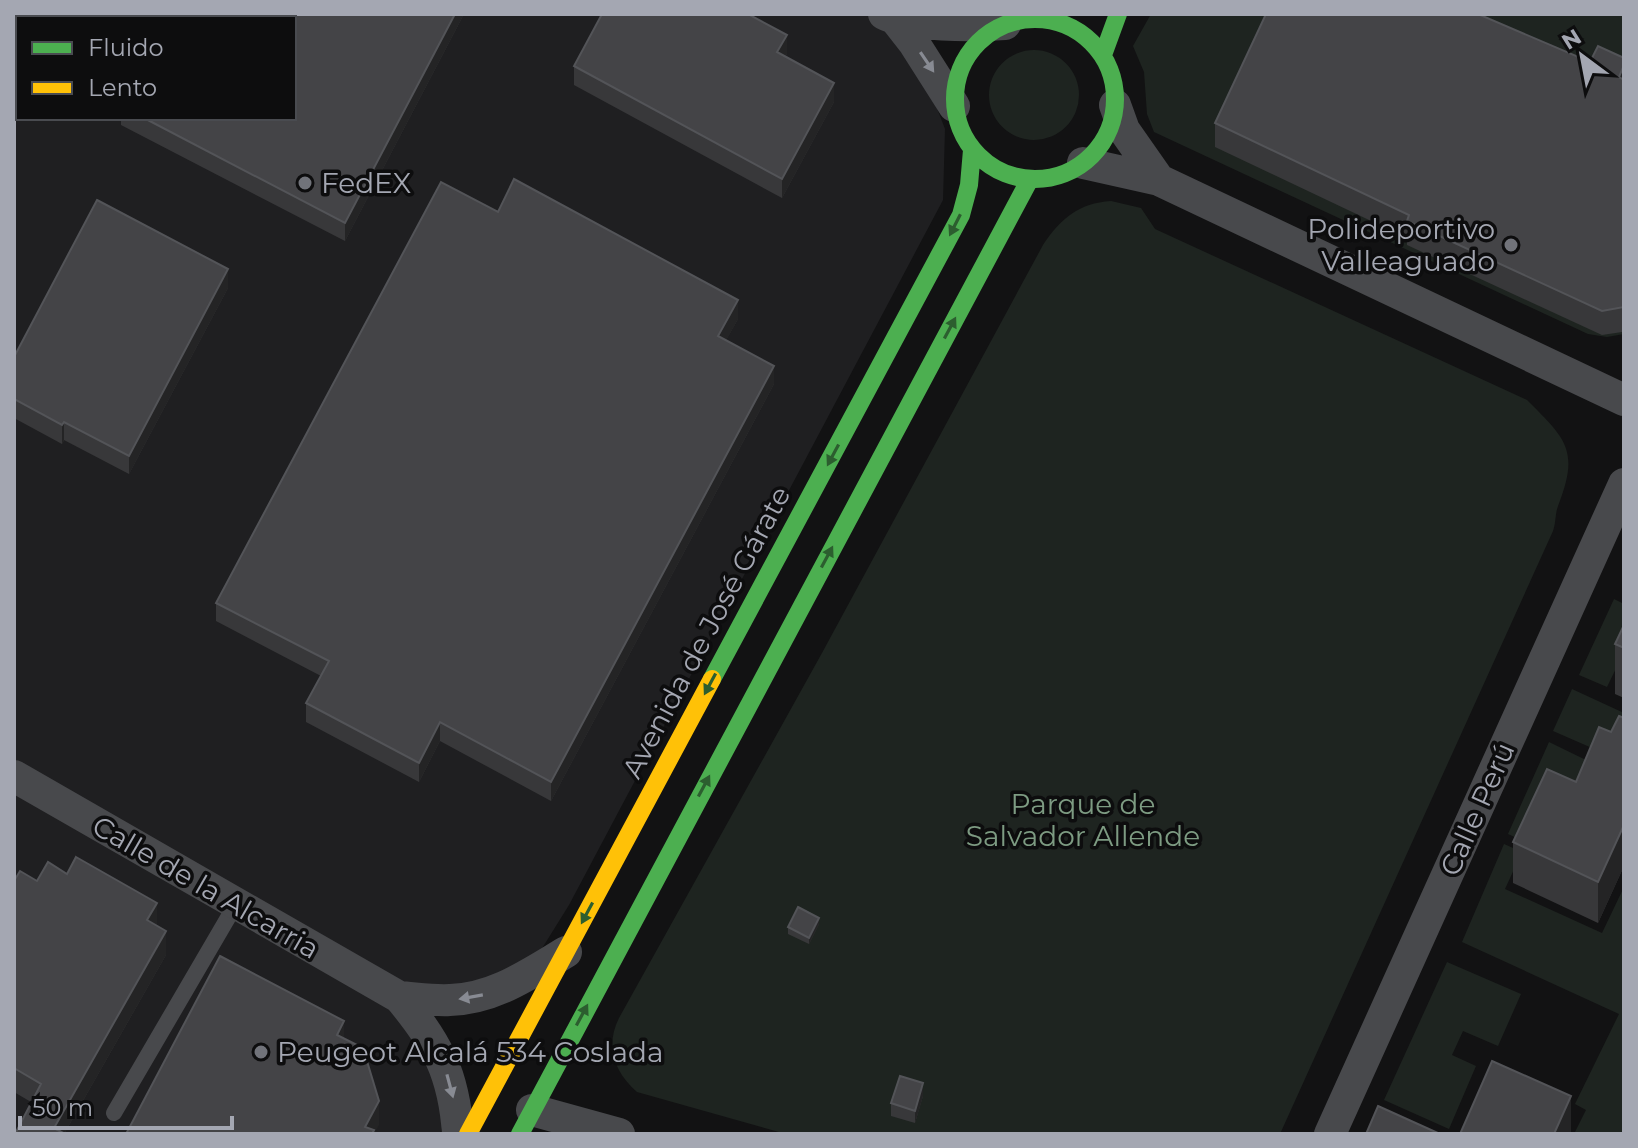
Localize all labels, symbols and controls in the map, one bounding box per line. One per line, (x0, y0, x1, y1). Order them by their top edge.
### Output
legend (16, 16, 296, 120)
north arrow (1542, 16, 1622, 96)
text: N (1557, 23, 1586, 56)
text: Fluido (88, 33, 164, 62)
one-way arrow (919, 51, 933, 73)
text: Lento (88, 73, 157, 102)
place label: FedEX (321, 166, 411, 200)
marker: FedEX (296, 174, 314, 192)
place label: Polideportivo Valleaguado (1307, 212, 1495, 278)
one-way arrow (948, 214, 962, 237)
marker: Polideportivo Valleaguado (1502, 236, 1520, 254)
one-way arrow (943, 316, 956, 339)
one-way arrow (826, 443, 839, 466)
street label: Avenida de José Gárate (615, 480, 797, 784)
one-way arrow (820, 545, 834, 568)
one-way arrow (704, 673, 718, 695)
street label: Calle Perú (1433, 737, 1521, 881)
one-way arrow (697, 775, 711, 797)
park label: Parque de Salvador Allende (966, 787, 1200, 853)
street label: Calle de la Alcarria (87, 808, 325, 966)
one-way arrow (581, 902, 595, 924)
one-way arrow (459, 991, 484, 1004)
one-way arrow (576, 1004, 589, 1027)
place label: Peugeot Alcalá 534 Coslada (277, 1035, 663, 1069)
marker: Peugeot Alcalá 534 Coslada (252, 1043, 270, 1061)
one-way arrow (445, 1074, 457, 1099)
scale bar (20, 1080, 232, 1130)
text: 50 m (32, 1093, 93, 1122)

